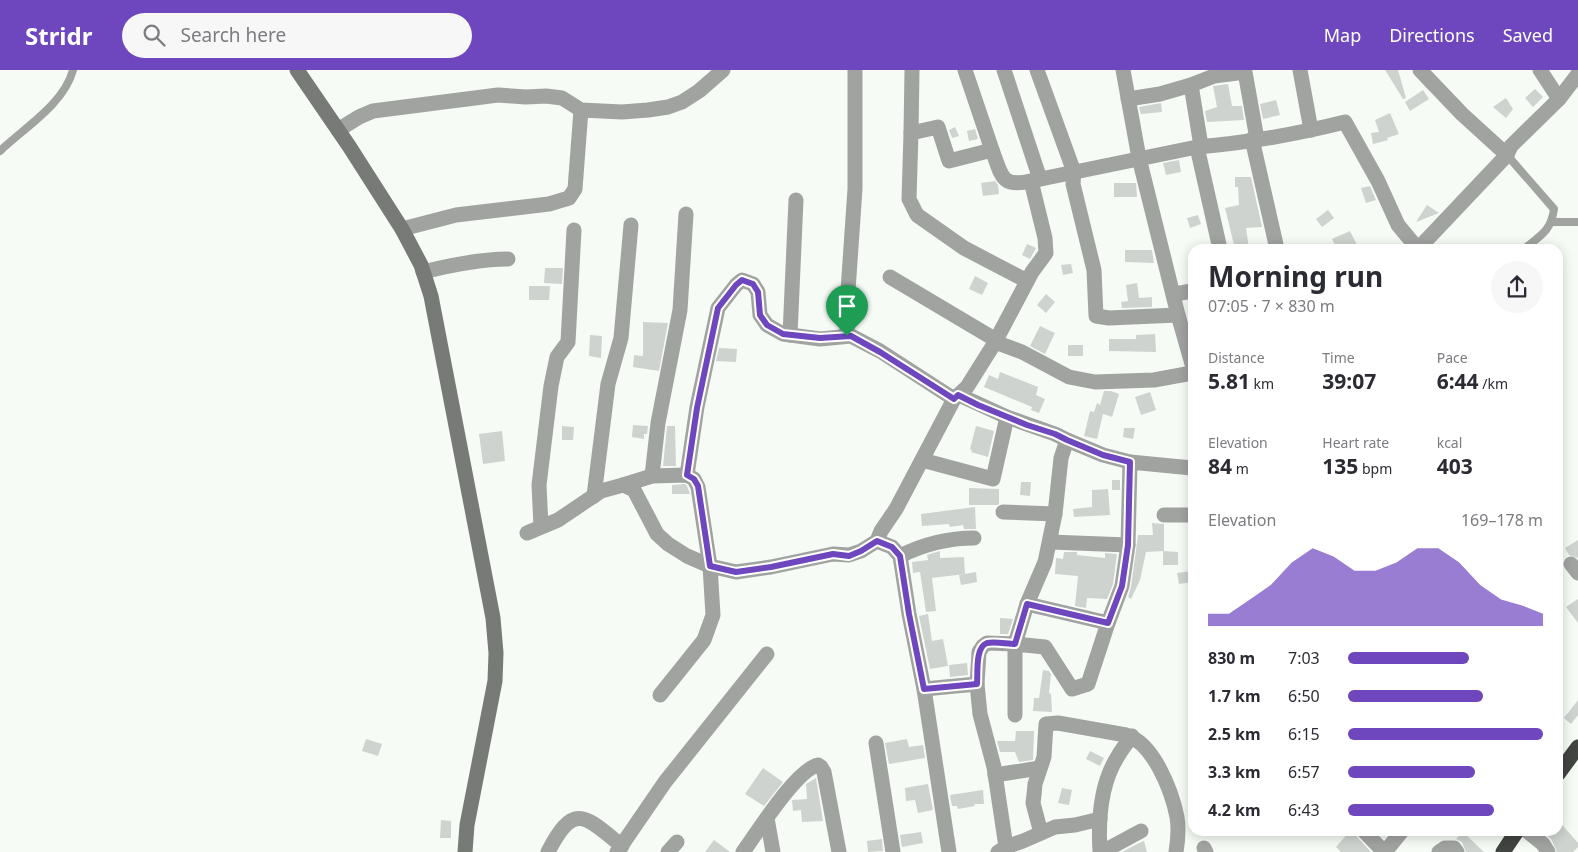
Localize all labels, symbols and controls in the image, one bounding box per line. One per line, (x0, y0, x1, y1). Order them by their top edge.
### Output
search box (122, 13, 472, 58)
text: Stridr (25, 19, 92, 52)
icon: search (140, 21, 168, 49)
text: Search here (180, 22, 286, 48)
text: Map (1324, 23, 1361, 47)
text: Directions (1389, 23, 1475, 47)
text: Saved (1503, 23, 1553, 47)
text: Morning run (1208, 257, 1383, 295)
button: share (1491, 261, 1543, 313)
pin (826, 285, 868, 336)
icon: arrive (833, 292, 861, 320)
text: 07:05 · 7 × 830 m (1208, 295, 1335, 317)
text: Distance (1208, 348, 1265, 367)
text: Time (1322, 348, 1355, 367)
text: Pace (1437, 348, 1468, 367)
text: 5.81 (1208, 367, 1250, 395)
text: 39:07 (1322, 367, 1376, 395)
text: 6:44 (1437, 367, 1479, 395)
text: km (1250, 374, 1274, 393)
text: /km (1479, 374, 1508, 393)
text: Elevation (1208, 433, 1268, 452)
text: Heart rate (1322, 433, 1389, 452)
text: kcal (1437, 433, 1462, 452)
text: 84 (1208, 452, 1232, 480)
text: 135 (1322, 452, 1358, 480)
text: 403 (1437, 452, 1473, 480)
text: m (1232, 459, 1249, 478)
text: bpm (1358, 459, 1392, 478)
text: Elevation (1208, 509, 1276, 531)
text: 169–178 m (1461, 509, 1543, 531)
text: 830 m (1208, 647, 1255, 669)
text: 7:03 (1288, 647, 1320, 669)
text: 1.7 km (1208, 685, 1260, 707)
text: 6:50 (1288, 685, 1320, 707)
text: 2.5 km (1208, 723, 1260, 745)
text: 6:15 (1288, 723, 1320, 745)
text: 3.3 km (1208, 761, 1260, 783)
text: 6:57 (1288, 761, 1320, 783)
text: 4.2 km (1208, 799, 1260, 821)
text: 6:43 (1288, 799, 1320, 821)

